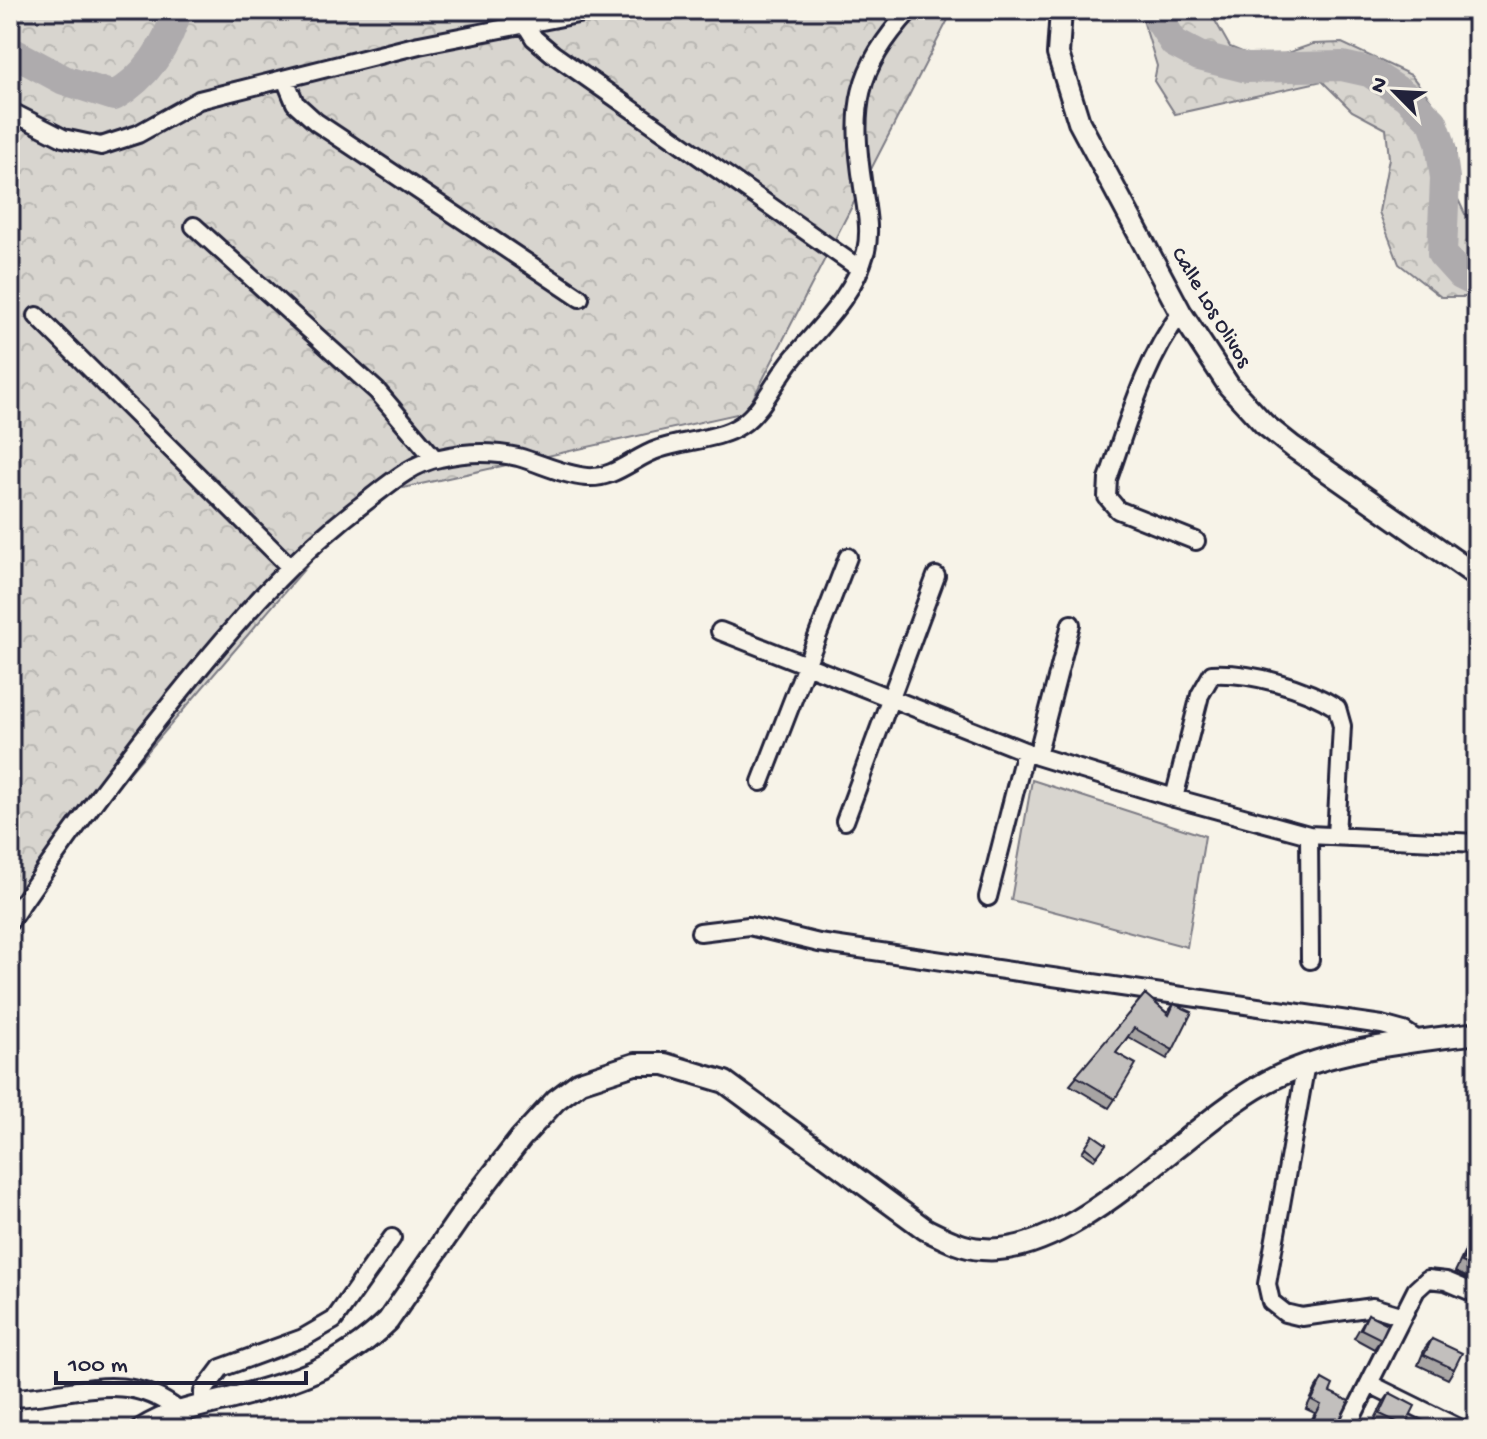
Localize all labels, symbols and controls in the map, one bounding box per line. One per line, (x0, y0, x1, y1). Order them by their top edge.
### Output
north arrow (1355, 52, 1435, 132)
text: N (1366, 74, 1395, 97)
street label: Calle Los Olivos (1164, 243, 1256, 373)
scale bar (56, 1335, 306, 1385)
text: 100 m (67, 1352, 128, 1381)

